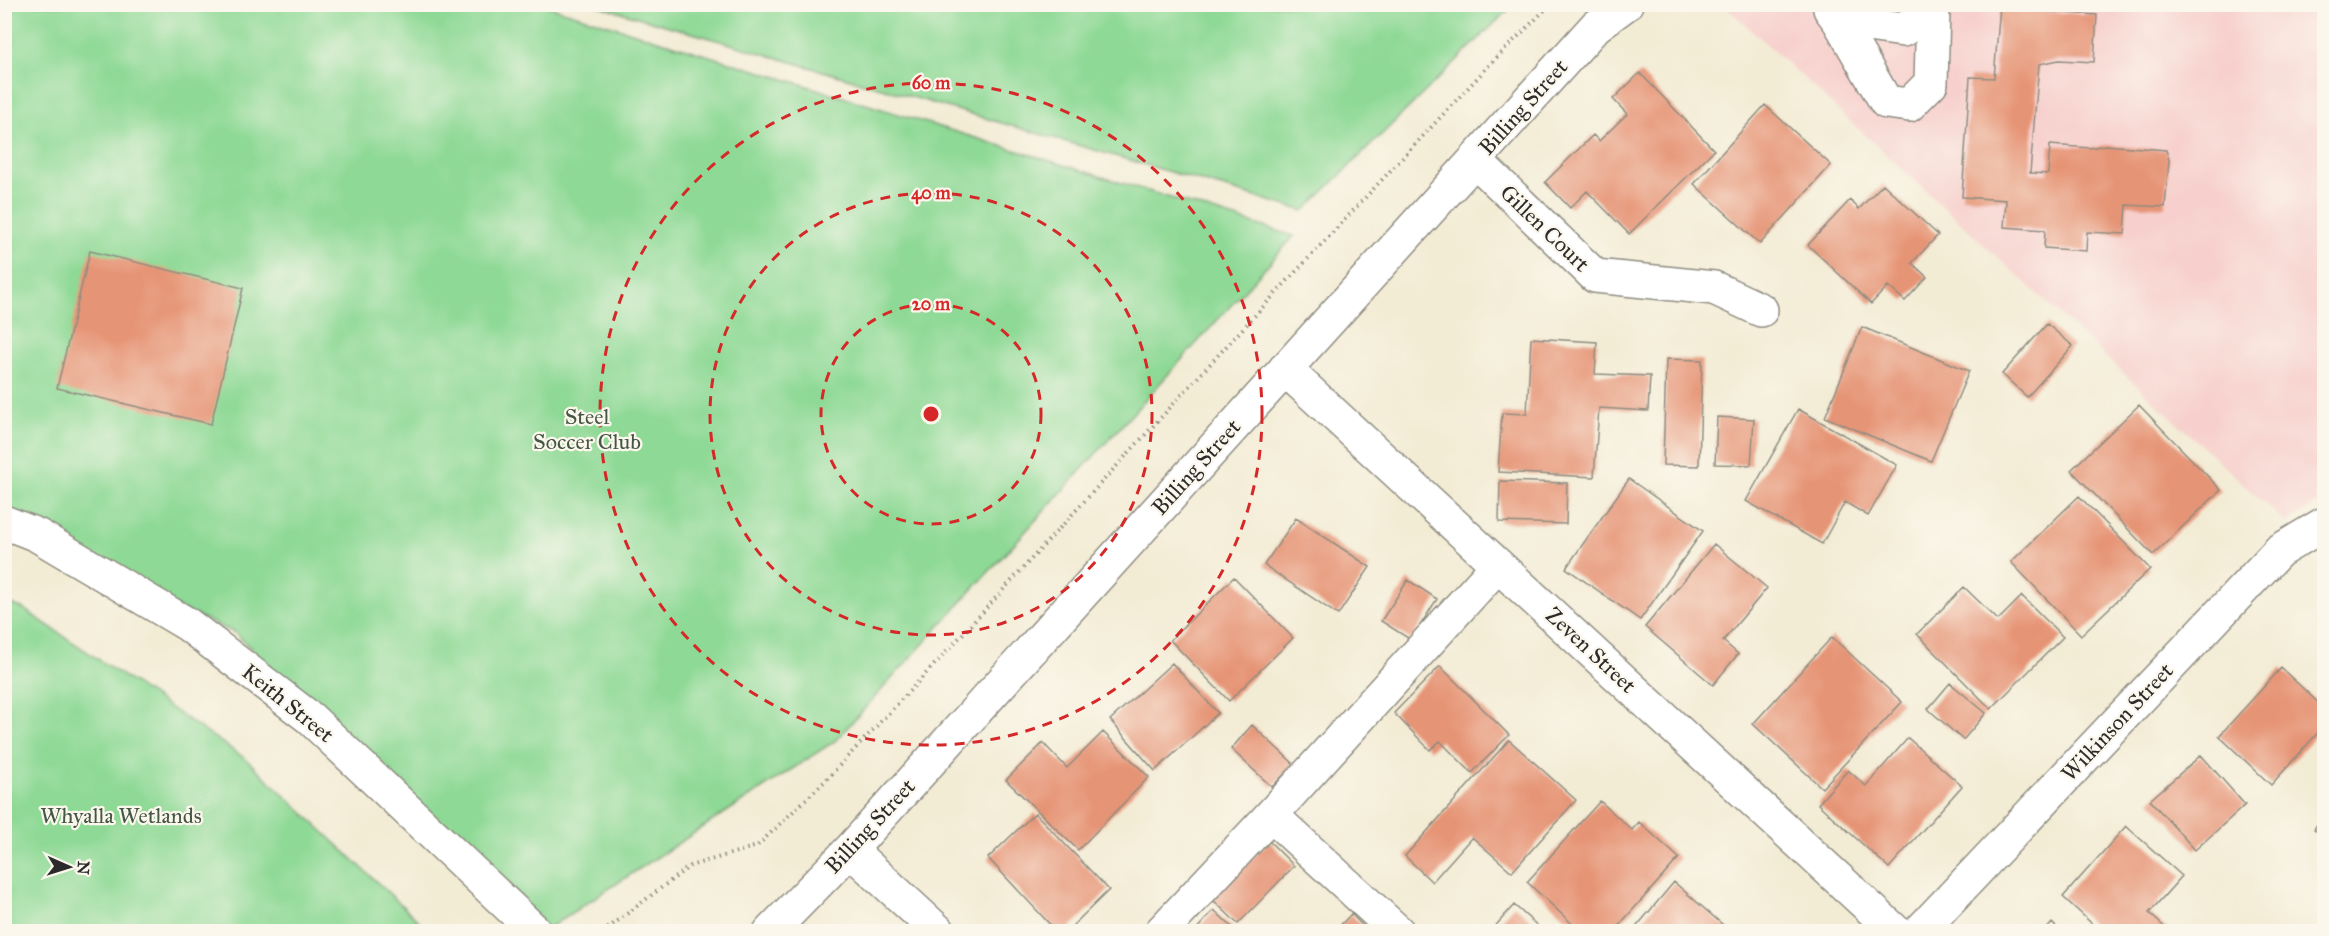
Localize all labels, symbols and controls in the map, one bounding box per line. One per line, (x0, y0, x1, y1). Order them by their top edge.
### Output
street label: Billing Street (1473, 53, 1573, 161)
text: 60 m (912, 72, 951, 94)
street label: Gillen Court (1495, 179, 1595, 277)
text: 40 m (911, 182, 952, 205)
text: 20 m (912, 293, 951, 315)
park label: Steel Soccer Club (533, 403, 641, 455)
centre of rings (921, 404, 941, 424)
street label: Billing Street (1146, 413, 1246, 521)
street label: Zeven Street (1540, 601, 1642, 699)
street label: Wilkinson Street (2055, 657, 2179, 787)
street label: Keith Street (237, 658, 339, 748)
street label: Billing Street (819, 773, 921, 879)
park label: Whyalla Wetlands (40, 802, 202, 829)
north arrow (39, 837, 99, 897)
text: N (74, 860, 93, 875)

